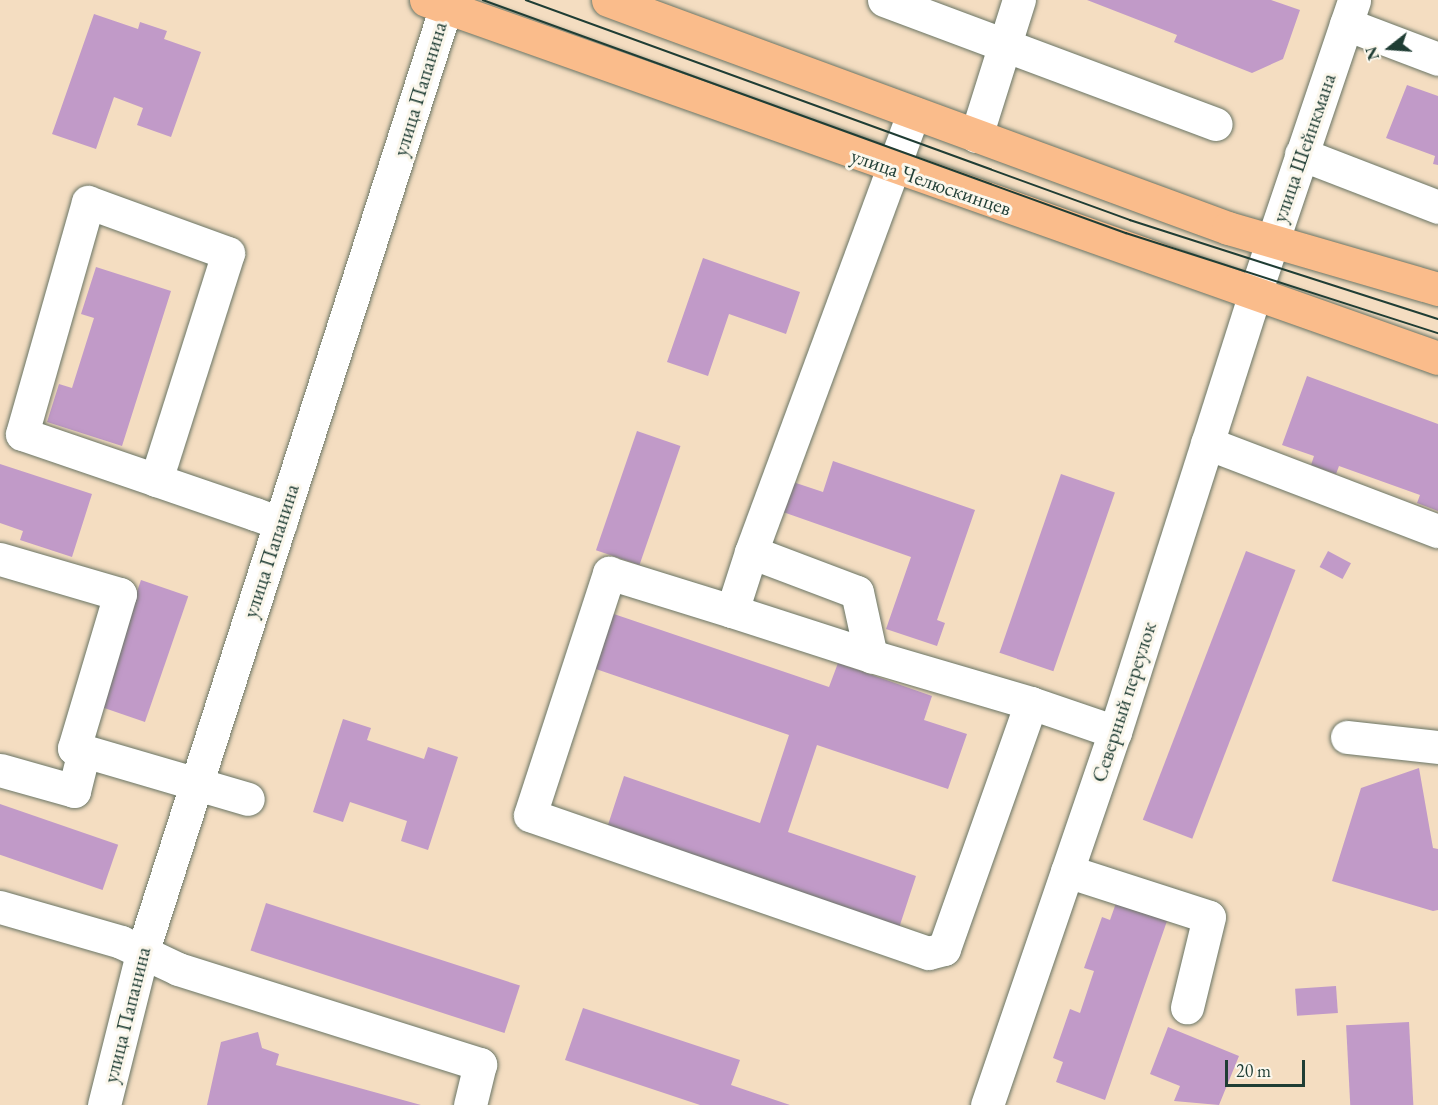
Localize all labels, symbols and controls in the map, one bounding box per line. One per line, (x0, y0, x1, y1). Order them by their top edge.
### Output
north arrow (1360, 18, 1420, 78)
street label: улица Папанина (388, 19, 452, 159)
text: N (1360, 44, 1384, 63)
street label: улица Шейнкмана (1267, 70, 1341, 226)
street label: улица Челюскинцев (848, 143, 1014, 221)
street label: улица Папанина (237, 481, 305, 621)
street label: Северный переулок (1086, 619, 1162, 785)
street label: улица Папанина (98, 944, 156, 1086)
scale bar (1228, 1048, 1308, 1086)
text: 20 m (1236, 1059, 1271, 1082)

